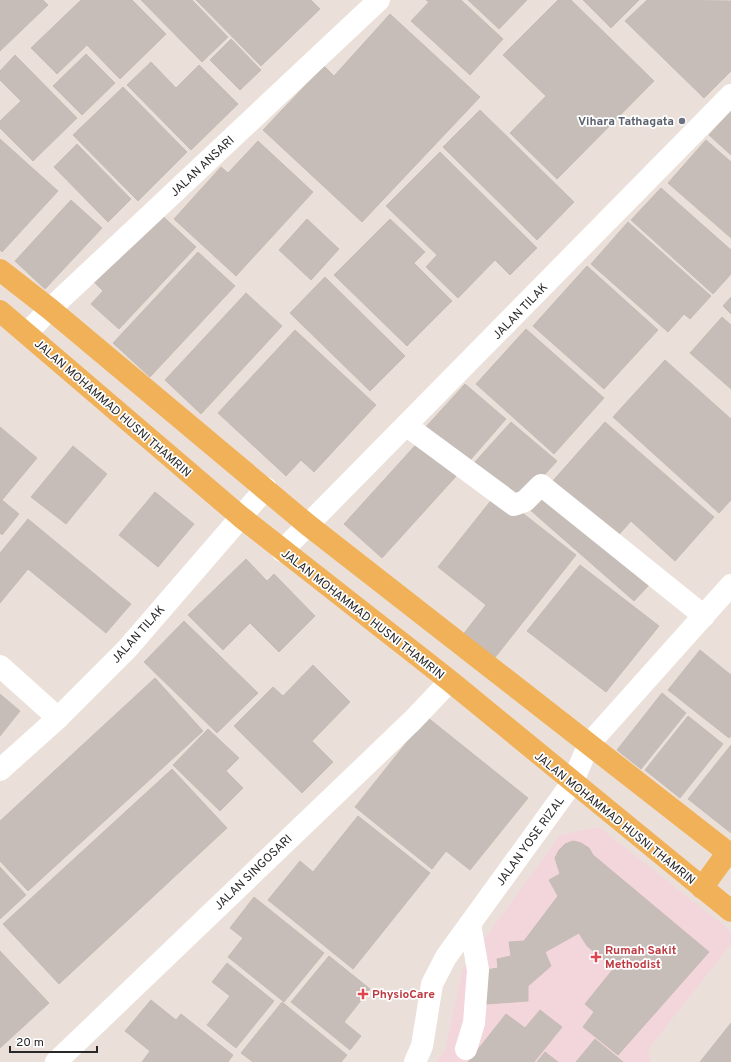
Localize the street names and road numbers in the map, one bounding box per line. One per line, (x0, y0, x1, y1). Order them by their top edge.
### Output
street label: JALAN ANSARI (167, 133, 238, 201)
street label: JALAN TILAK (490, 280, 552, 343)
street label: JALAN MOHAMMAD HUSNI THAMRIN (31, 336, 194, 481)
street label: JALAN MOHAMMAD HUSNI THAMRIN (278, 546, 447, 684)
street label: JALAN TILAK (108, 602, 169, 667)
street label: JALAN MOHAMMAD HUSNI THAMRIN (530, 749, 698, 889)
street label: JALAN YOSE RIZAL (493, 794, 569, 889)
street label: JALAN SINGOSARI (211, 831, 296, 914)

